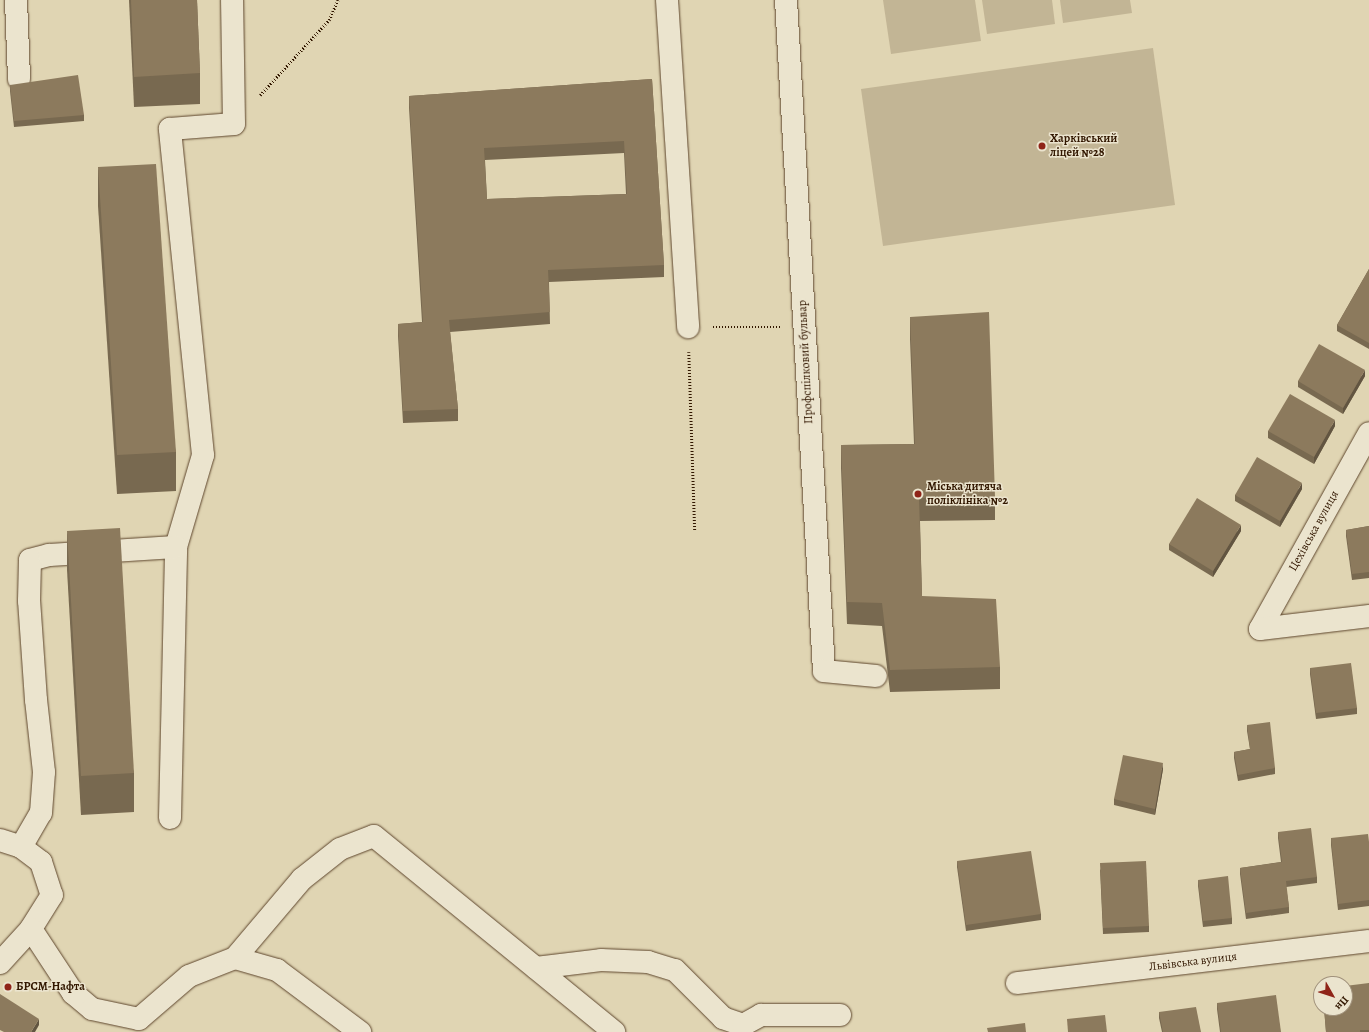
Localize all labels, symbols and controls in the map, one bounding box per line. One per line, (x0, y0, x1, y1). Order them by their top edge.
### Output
place label: Харківський ліцей №28 (1050, 132, 1117, 160)
marker: Харківський ліцей №28 (1037, 141, 1047, 151)
street label: Профспілковий бульвар (796, 300, 816, 424)
place label: Міська дитяча поліклініка №2 (927, 480, 1008, 508)
marker: Міська дитяча поліклініка №2 (912, 488, 924, 500)
street label: Цехівська вулиця (1286, 488, 1342, 574)
street label: Львівська вулиця (1148, 949, 1238, 975)
north arrow (1313, 976, 1353, 1016)
place label: БРСМ-Нафта (16, 980, 85, 994)
marker: БРСМ-Нафта (3, 982, 13, 992)
text: Пн (1332, 993, 1352, 1014)

